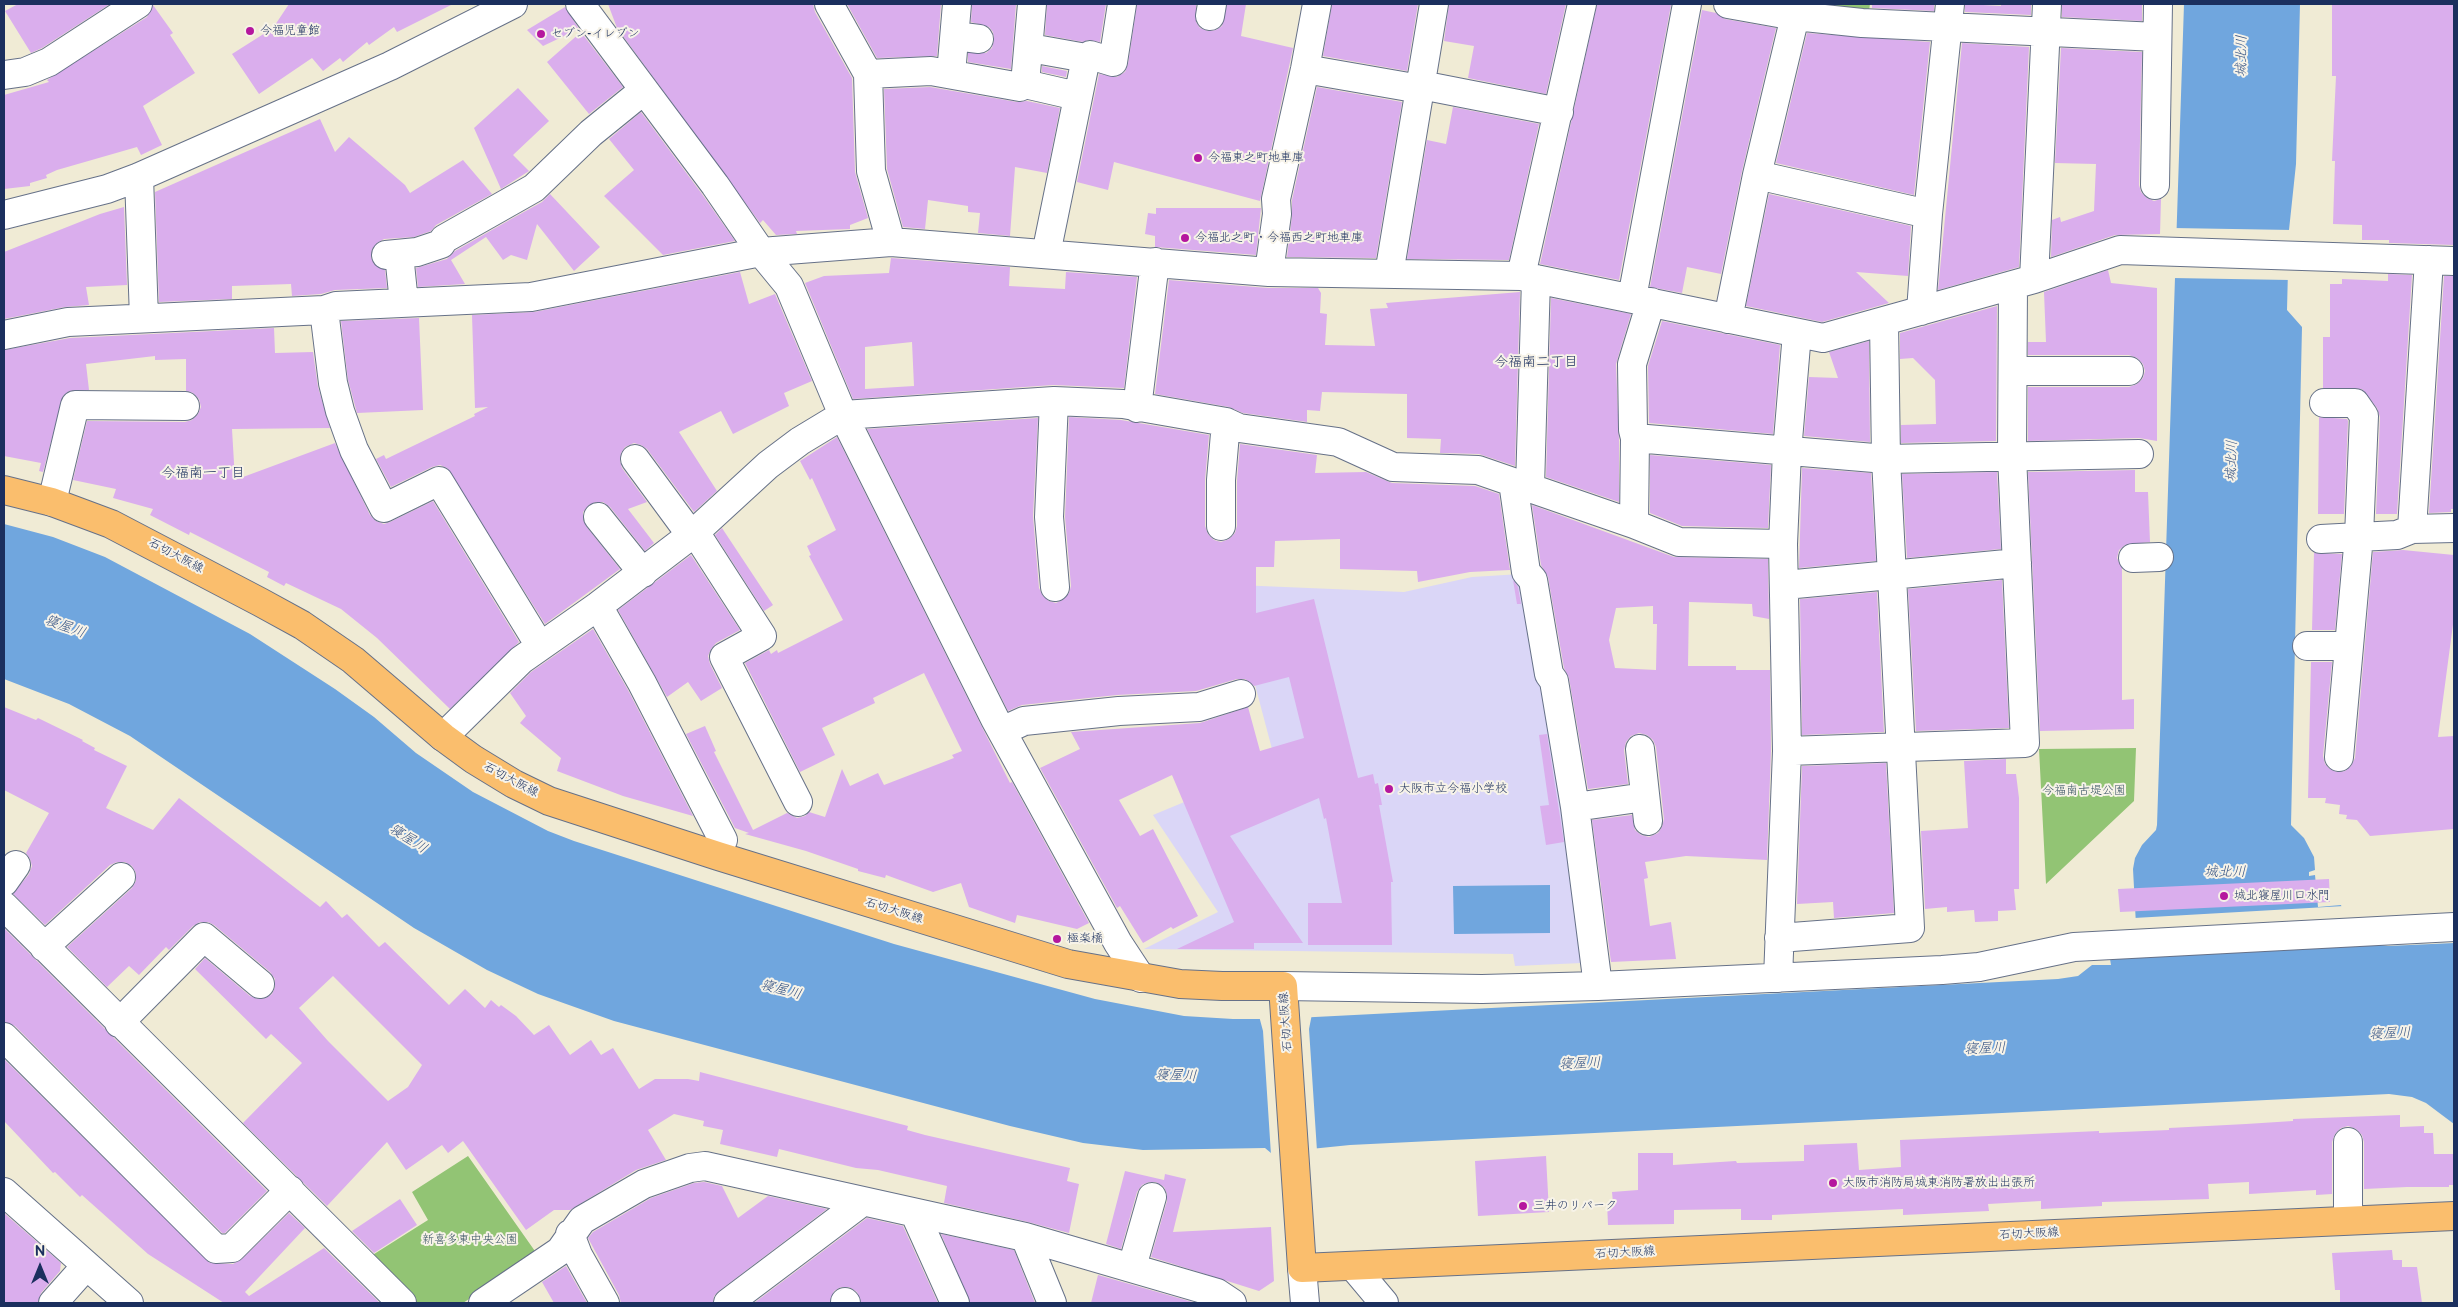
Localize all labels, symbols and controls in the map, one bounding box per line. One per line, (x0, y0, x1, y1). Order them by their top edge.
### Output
place label: 今福児童館 (260, 24, 320, 38)
marker: 今福児童館 (244, 25, 256, 37)
place label: セブン-イレブン (551, 27, 639, 41)
marker: セブン-イレブン (535, 28, 547, 40)
water label: 城北川 (2233, 35, 2251, 77)
place label: 今福東之町地車庫 (1208, 151, 1304, 165)
marker: 今福東之町地車庫 (1192, 152, 1204, 164)
place label: 今福北之町・今福西之町地車庫 (1195, 231, 1363, 245)
marker: 今福北之町・今福西之町地車庫 (1179, 232, 1191, 244)
district label: 今福南二丁目 (1494, 354, 1578, 370)
water label: 城北川 (2223, 440, 2241, 482)
district label: 今福南一丁目 (161, 465, 245, 481)
street label: 石切大阪線 (146, 536, 206, 576)
water label: 寝屋川 (42, 612, 88, 642)
street label: 石切大阪線 (481, 760, 541, 800)
place label: 大阪市立今福小学校 (1399, 782, 1507, 796)
marker: 大阪市立今福小学校 (1383, 783, 1395, 795)
park label: 今福南古堤公園 (2042, 784, 2126, 798)
water label: 寝屋川 (386, 821, 430, 857)
water label: 城北川 (2204, 864, 2246, 880)
place label: 城北寝屋川口水門 (2234, 889, 2330, 903)
marker: 城北寝屋川口水門 (2218, 890, 2230, 902)
street label: 石切大阪線 (863, 895, 925, 927)
place label: 極楽橋 (1067, 932, 1103, 946)
marker: 極楽橋 (1051, 933, 1063, 945)
water label: 寝屋川 (759, 976, 803, 1004)
street label: 石切大阪線 (1277, 992, 1295, 1052)
water label: 寝屋川 (2369, 1025, 2411, 1043)
water label: 寝屋川 (1964, 1040, 2006, 1058)
water label: 寝屋川 (1559, 1055, 1601, 1073)
water label: 寝屋川 (1155, 1067, 1197, 1085)
place label: 大阪市消防局城東消防署放出出張所 (1843, 1176, 2035, 1190)
marker: 大阪市消防局城東消防署放出出張所 (1827, 1177, 1839, 1189)
place label: 三井のリパーク (1533, 1199, 1617, 1213)
marker: 三井のリパーク (1517, 1200, 1529, 1212)
street label: 石切大阪線 (1999, 1225, 2059, 1243)
park label: 新喜多東中央公園 (422, 1233, 518, 1247)
north arrow (15, 1242, 65, 1292)
text: N (35, 1243, 45, 1260)
street label: 石切大阪線 (1595, 1244, 1655, 1262)

